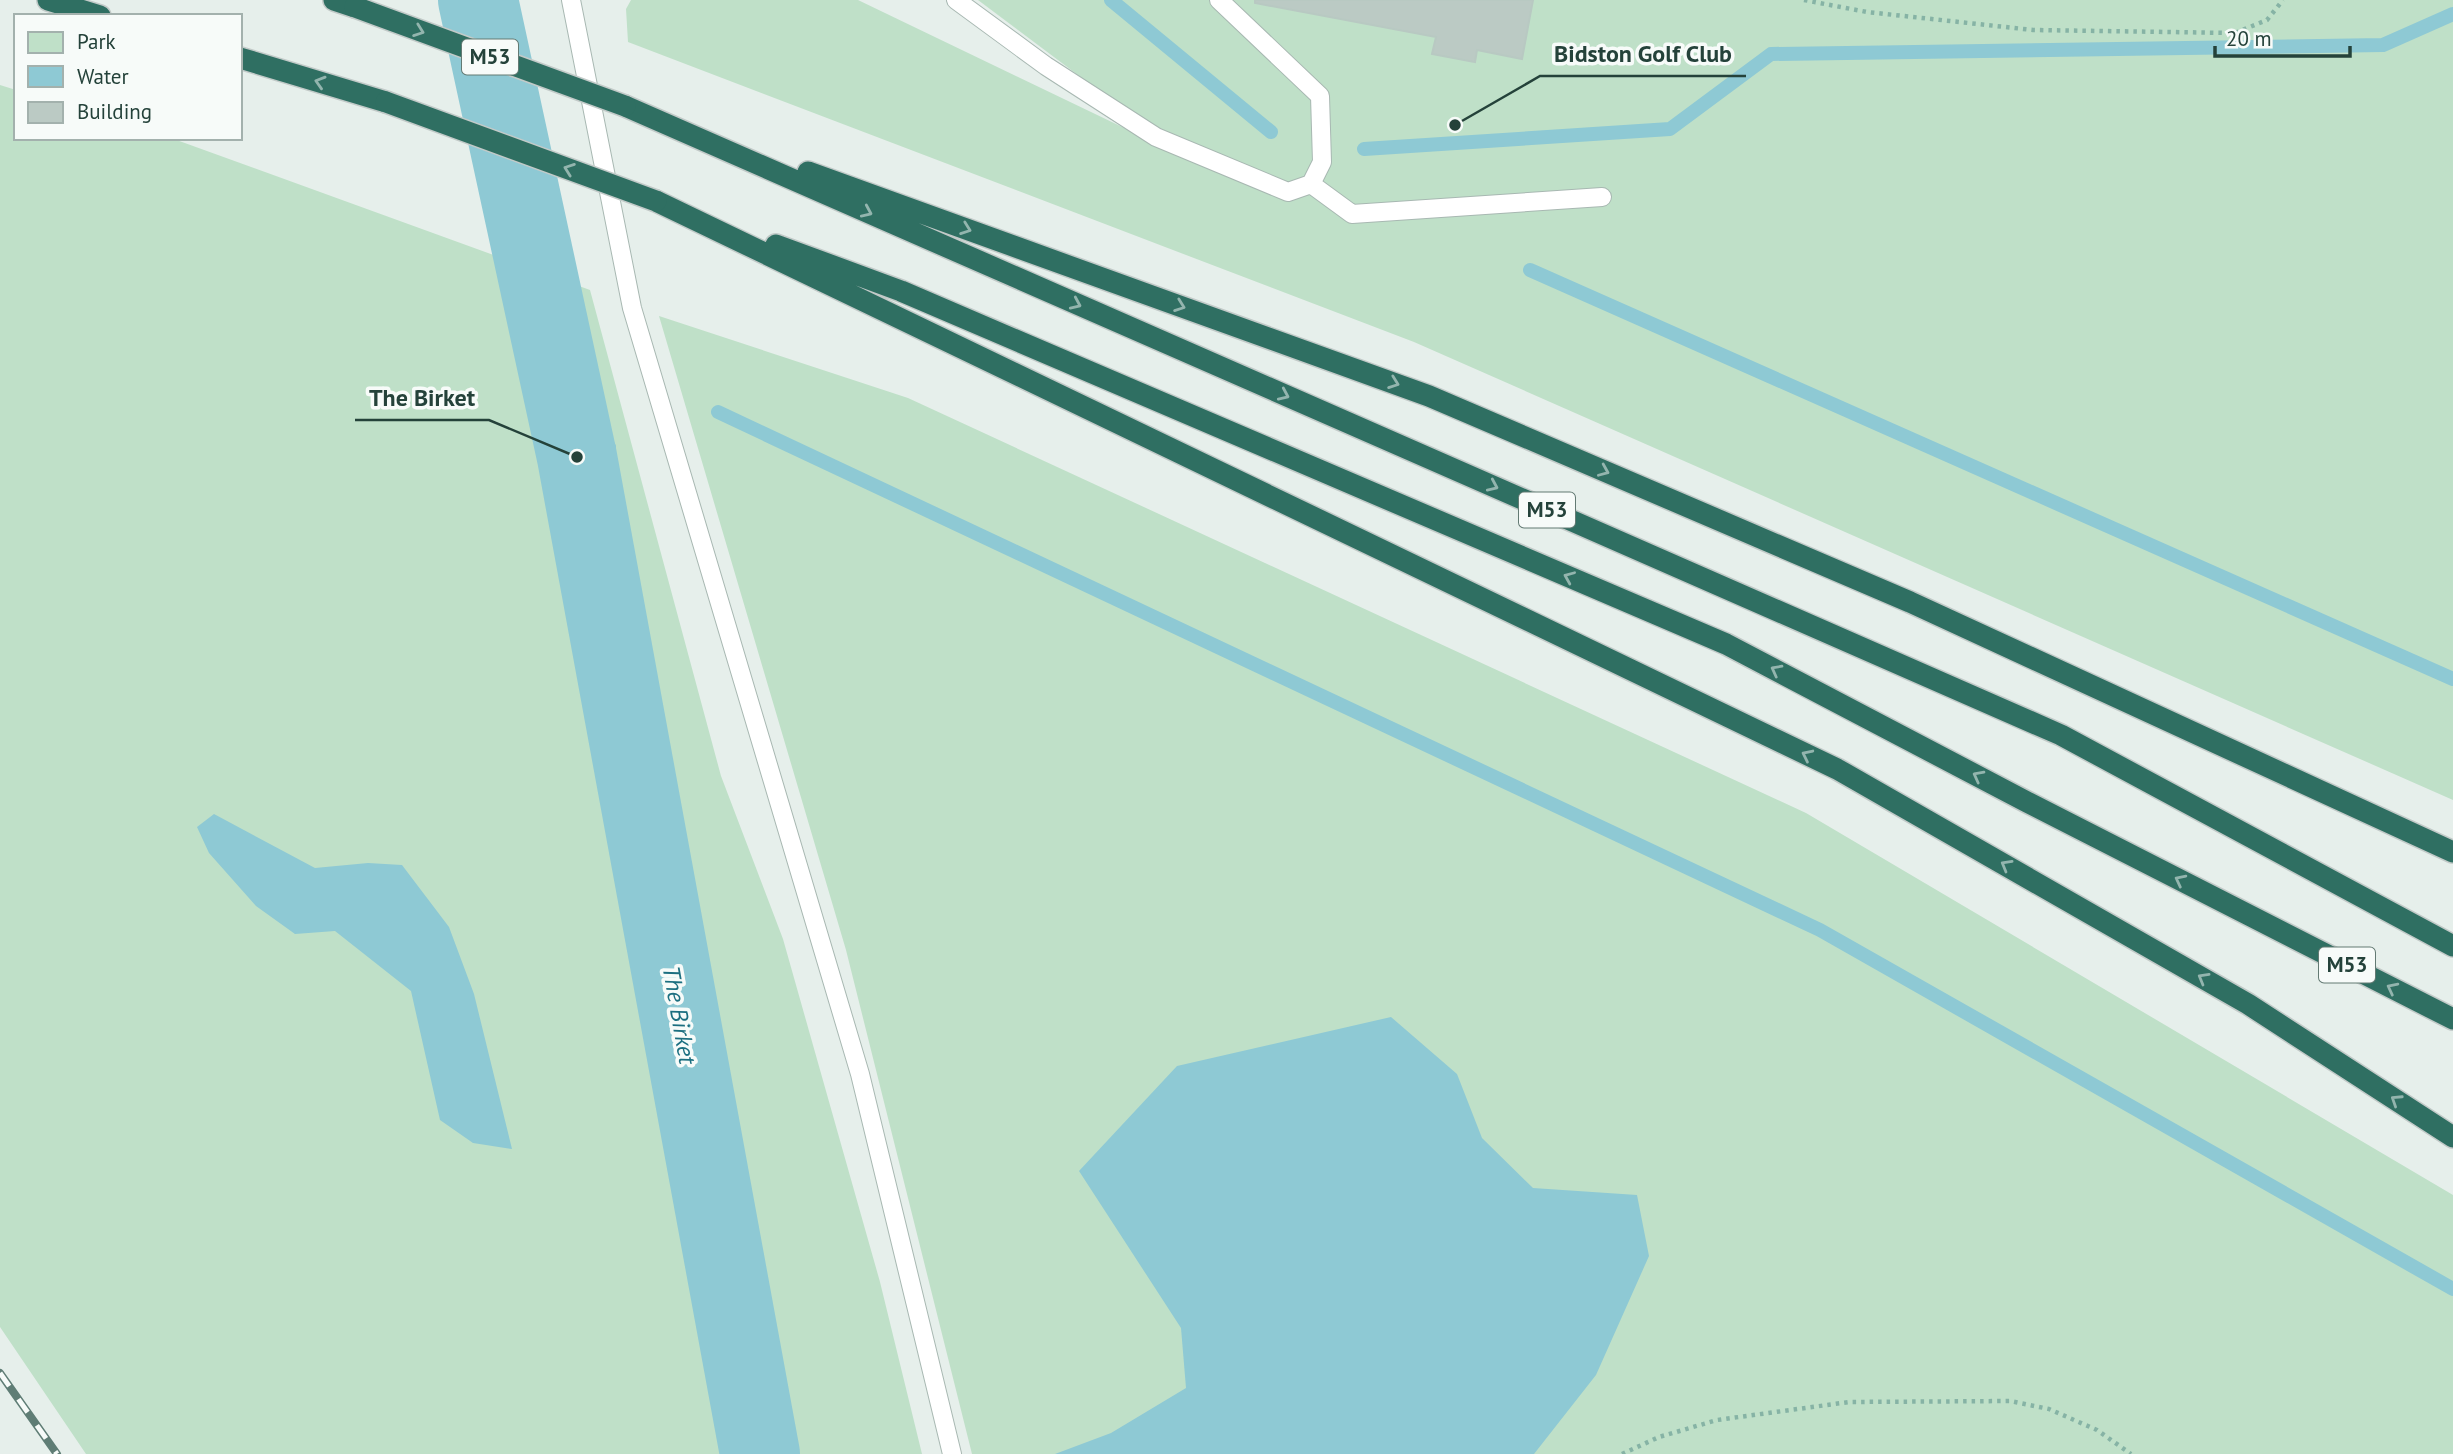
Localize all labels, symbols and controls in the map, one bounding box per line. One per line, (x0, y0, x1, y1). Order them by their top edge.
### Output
legend (14, 14, 242, 140)
scale bar (2215, 14, 2350, 58)
one-way arrow (412, 22, 424, 36)
text: 20 m (2226, 25, 2272, 52)
text: Park (77, 28, 116, 55)
callout: Bidston Golf Club (1540, 31, 1746, 76)
text: Bidston Golf Club (1554, 38, 1732, 69)
road number: M53 (462, 40, 518, 74)
text: Water (77, 63, 129, 90)
one-way arrow (314, 76, 327, 90)
text: Building (77, 98, 152, 125)
one-way arrow (563, 163, 575, 177)
one-way arrow (860, 204, 873, 218)
one-way arrow (960, 221, 972, 235)
one-way arrow (1069, 295, 1081, 309)
one-way arrow (1174, 298, 1186, 312)
callout: The Birket (355, 375, 489, 420)
one-way arrow (1388, 375, 1400, 389)
text: The Birket (369, 382, 476, 413)
one-way arrow (1277, 387, 1290, 401)
one-way arrow (1597, 463, 1609, 477)
one-way arrow (1485, 478, 1498, 492)
road number: M53 (1519, 492, 1575, 528)
one-way arrow (1564, 571, 1576, 585)
one-way arrow (1771, 665, 1783, 679)
one-way arrow (1802, 749, 1814, 763)
one-way arrow (1973, 771, 1985, 784)
one-way arrow (2000, 860, 2013, 873)
one-way arrow (2175, 874, 2187, 888)
road number: M53 (2319, 948, 2375, 982)
water label: The Birket (656, 963, 704, 1068)
one-way arrow (2198, 973, 2211, 986)
one-way arrow (2387, 982, 2399, 996)
one-way arrow (2390, 1095, 2403, 1108)

